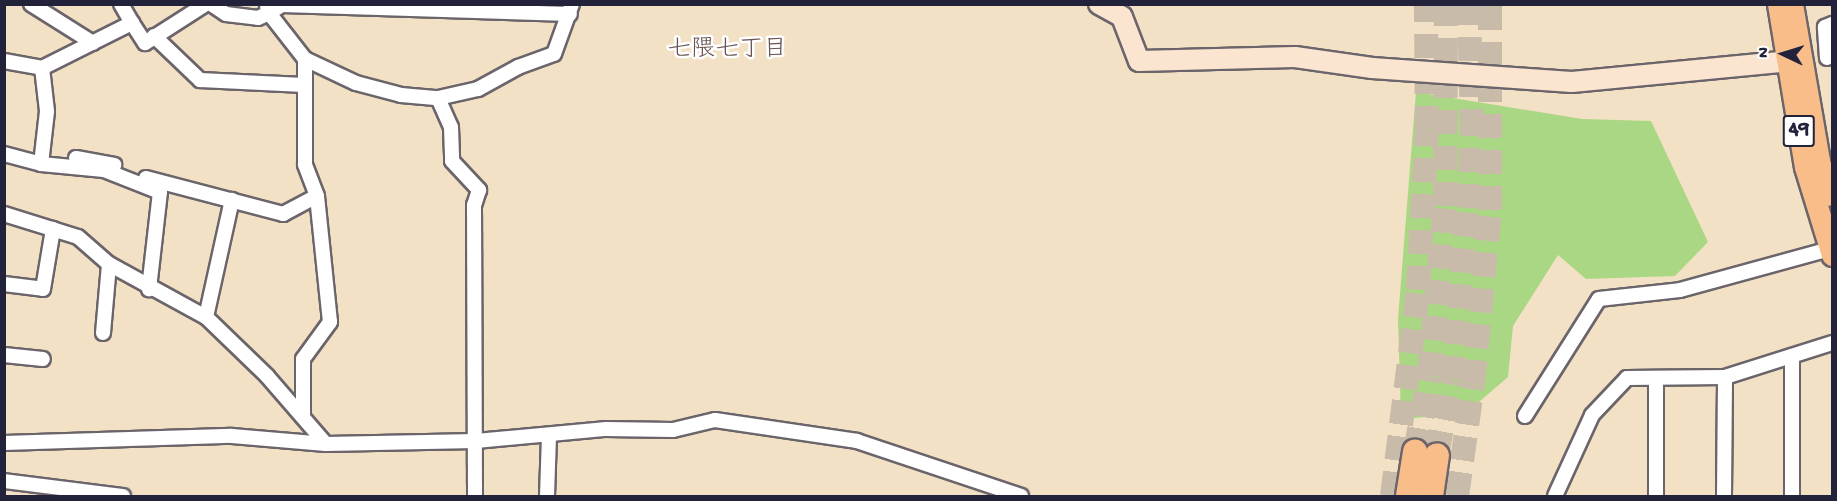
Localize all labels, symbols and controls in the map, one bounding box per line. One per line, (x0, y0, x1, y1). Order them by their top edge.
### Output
north arrow (1753, 24, 1813, 84)
district label: 七隈七丁目 (667, 37, 787, 65)
text: N (1755, 47, 1774, 59)
road number: 49 (1782, 113, 1816, 149)

